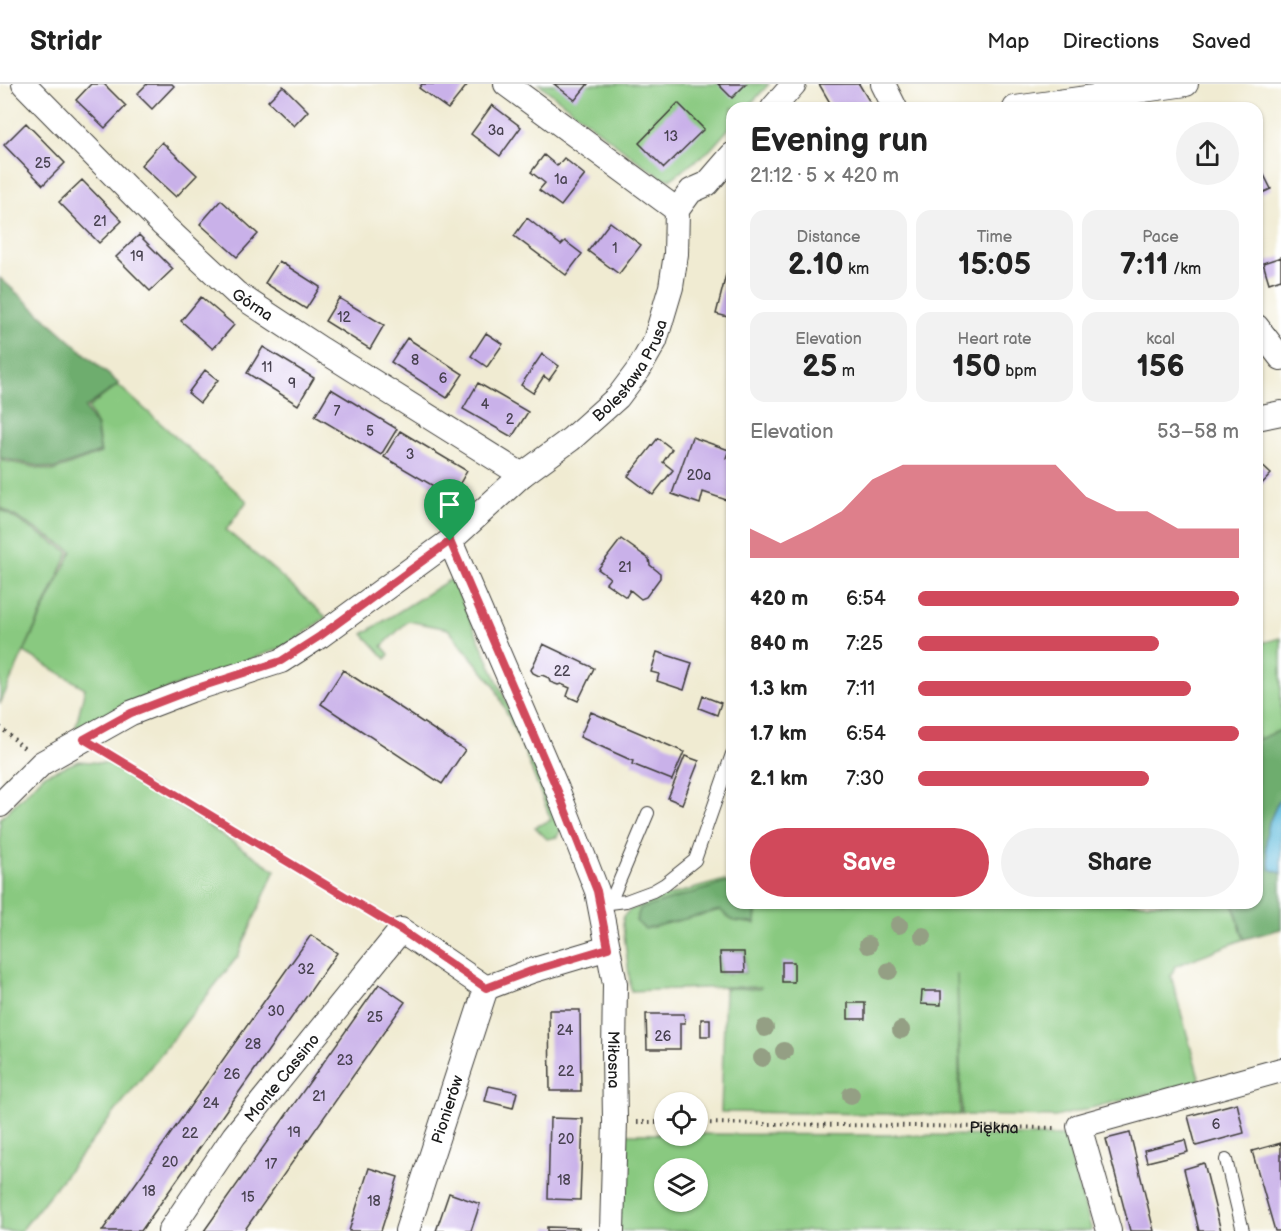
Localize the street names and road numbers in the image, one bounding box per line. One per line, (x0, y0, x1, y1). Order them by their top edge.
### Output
street label: Górna (228, 285, 276, 326)
street label: Bolesława Prusa (589, 318, 672, 426)
street label: Monte Cassino (241, 1030, 324, 1126)
street label: Miłosna (603, 1031, 623, 1089)
street label: Pionierów (428, 1073, 468, 1146)
street label: Piękna (969, 1119, 1019, 1138)

